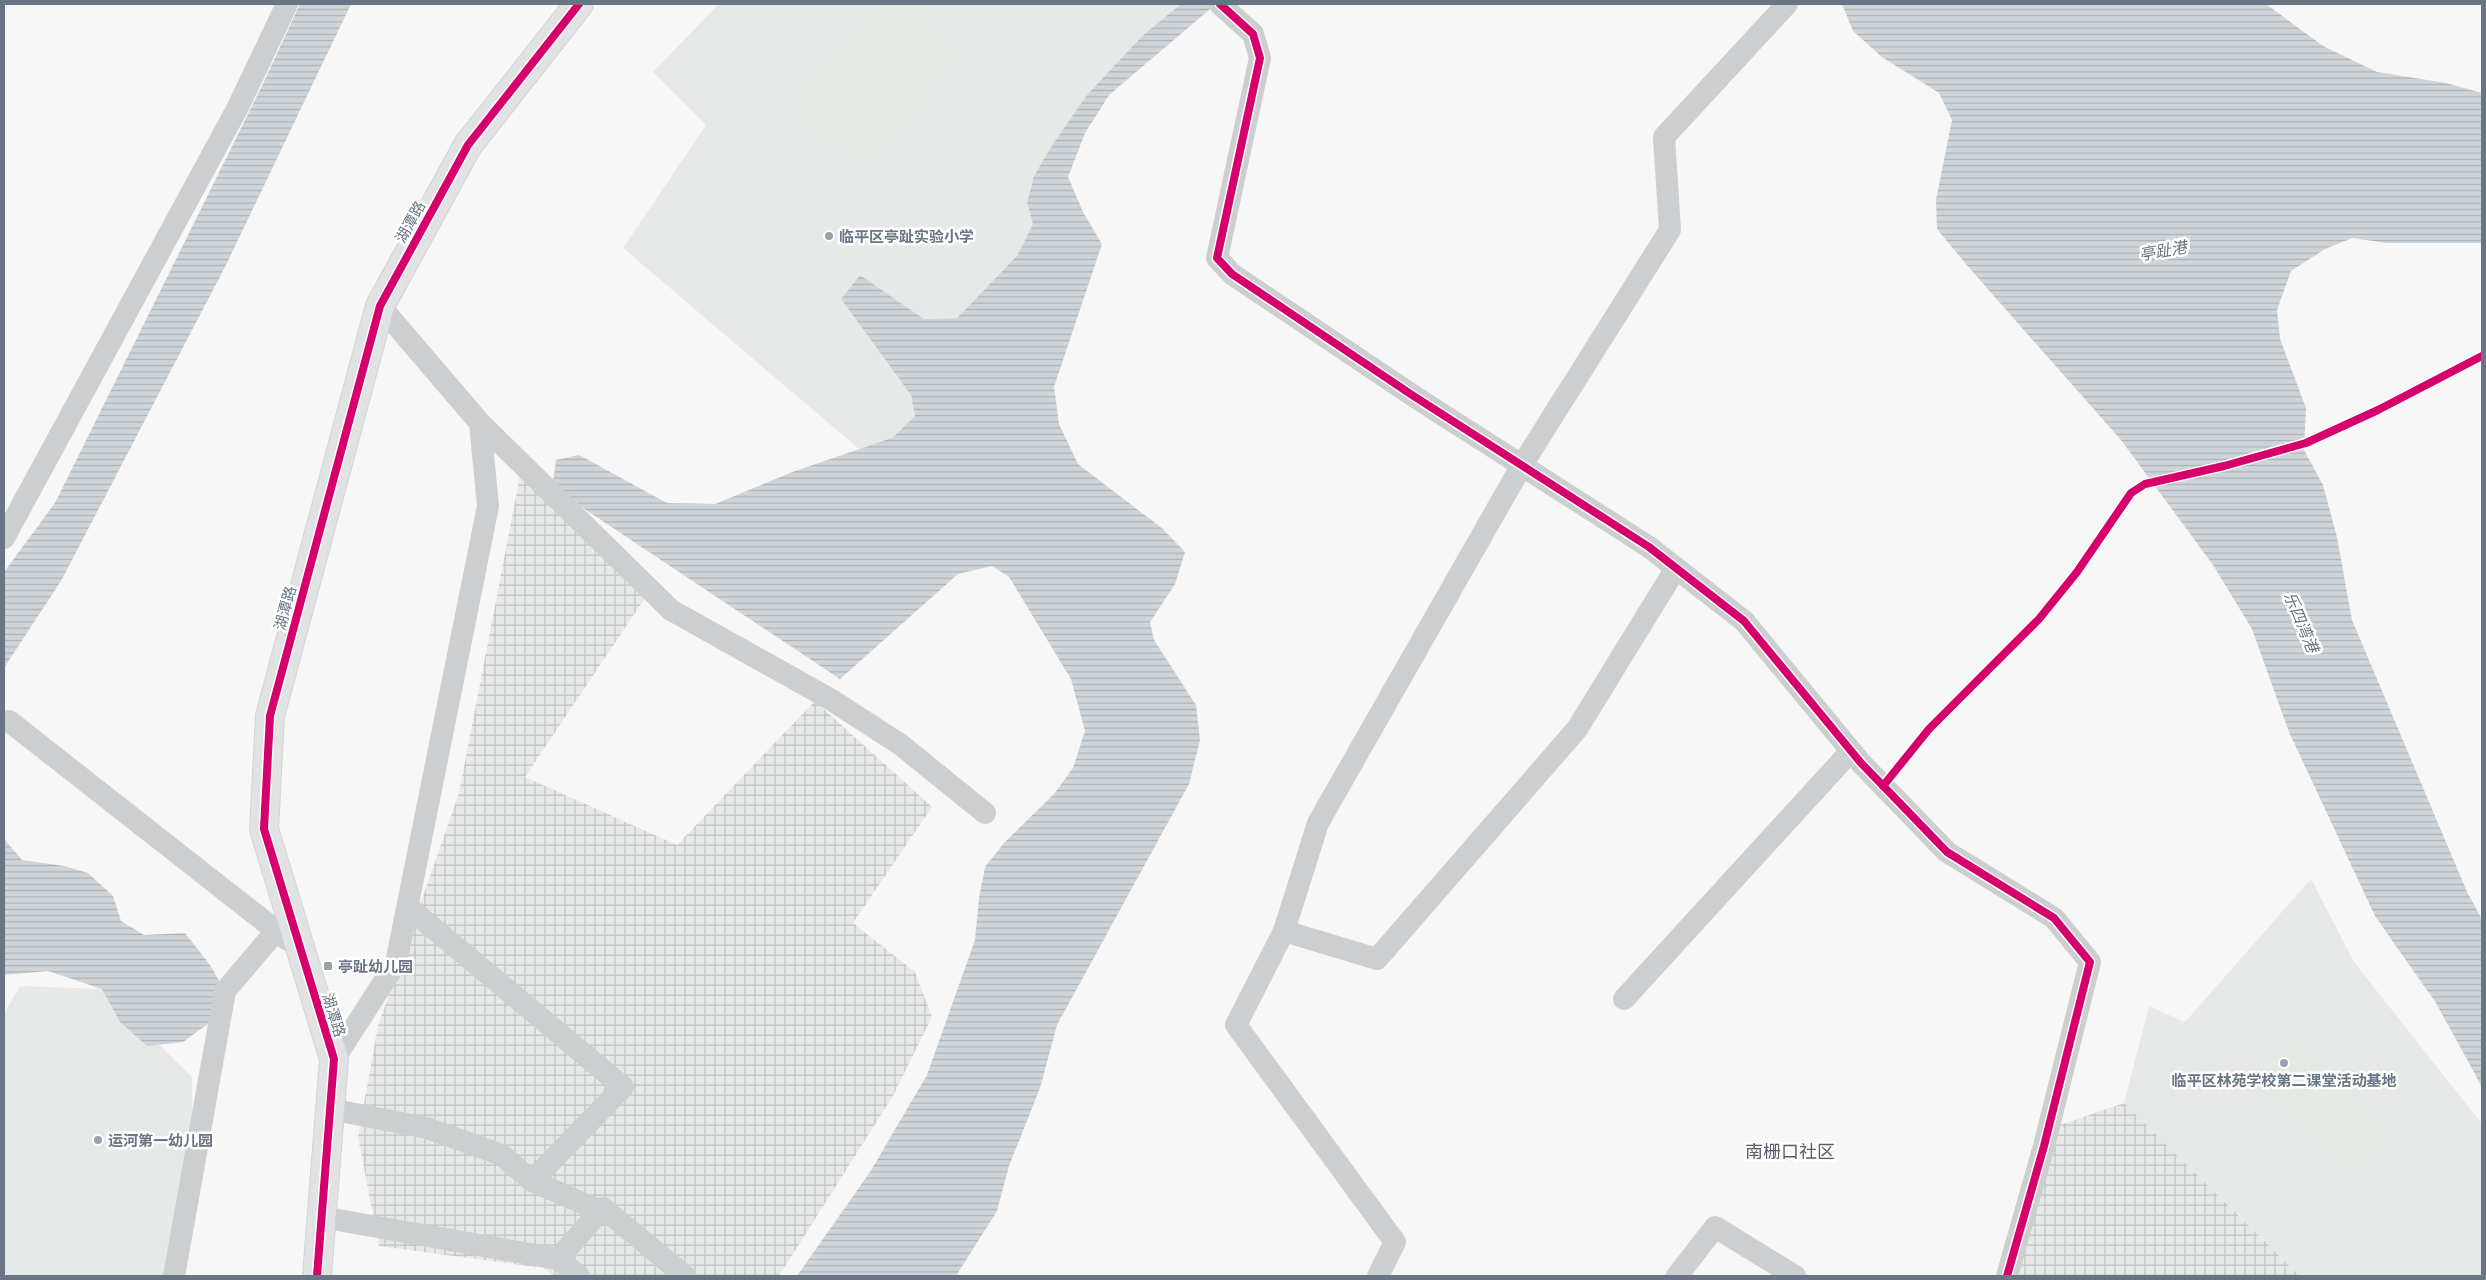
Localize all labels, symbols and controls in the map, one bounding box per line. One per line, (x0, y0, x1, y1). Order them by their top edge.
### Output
street label: 湖潭路 (392, 198, 428, 246)
place label: 临平区亭趾实验小学 (839, 228, 974, 245)
marker: 临平区亭趾实验小学 (823, 230, 835, 242)
water label: 亭趾港 (2138, 238, 2190, 264)
street label: 湖潭路 (271, 584, 299, 632)
water label: 乐四湾港 (2281, 589, 2322, 657)
place label: 亭趾幼儿园 (338, 958, 413, 975)
marker: 亭趾幼儿园 (322, 960, 334, 972)
street label: 湖潭路 (319, 991, 349, 1039)
marker: 临平区林苑学校第二课堂活动基地 (2278, 1057, 2290, 1069)
place label: 临平区林苑学校第二课堂活动基地 (2171, 1072, 2397, 1089)
place label: 运河第一幼儿园 (108, 1132, 213, 1149)
marker: 运河第一幼儿园 (92, 1134, 104, 1146)
district label: 南栅口社区 (1745, 1142, 1835, 1162)

